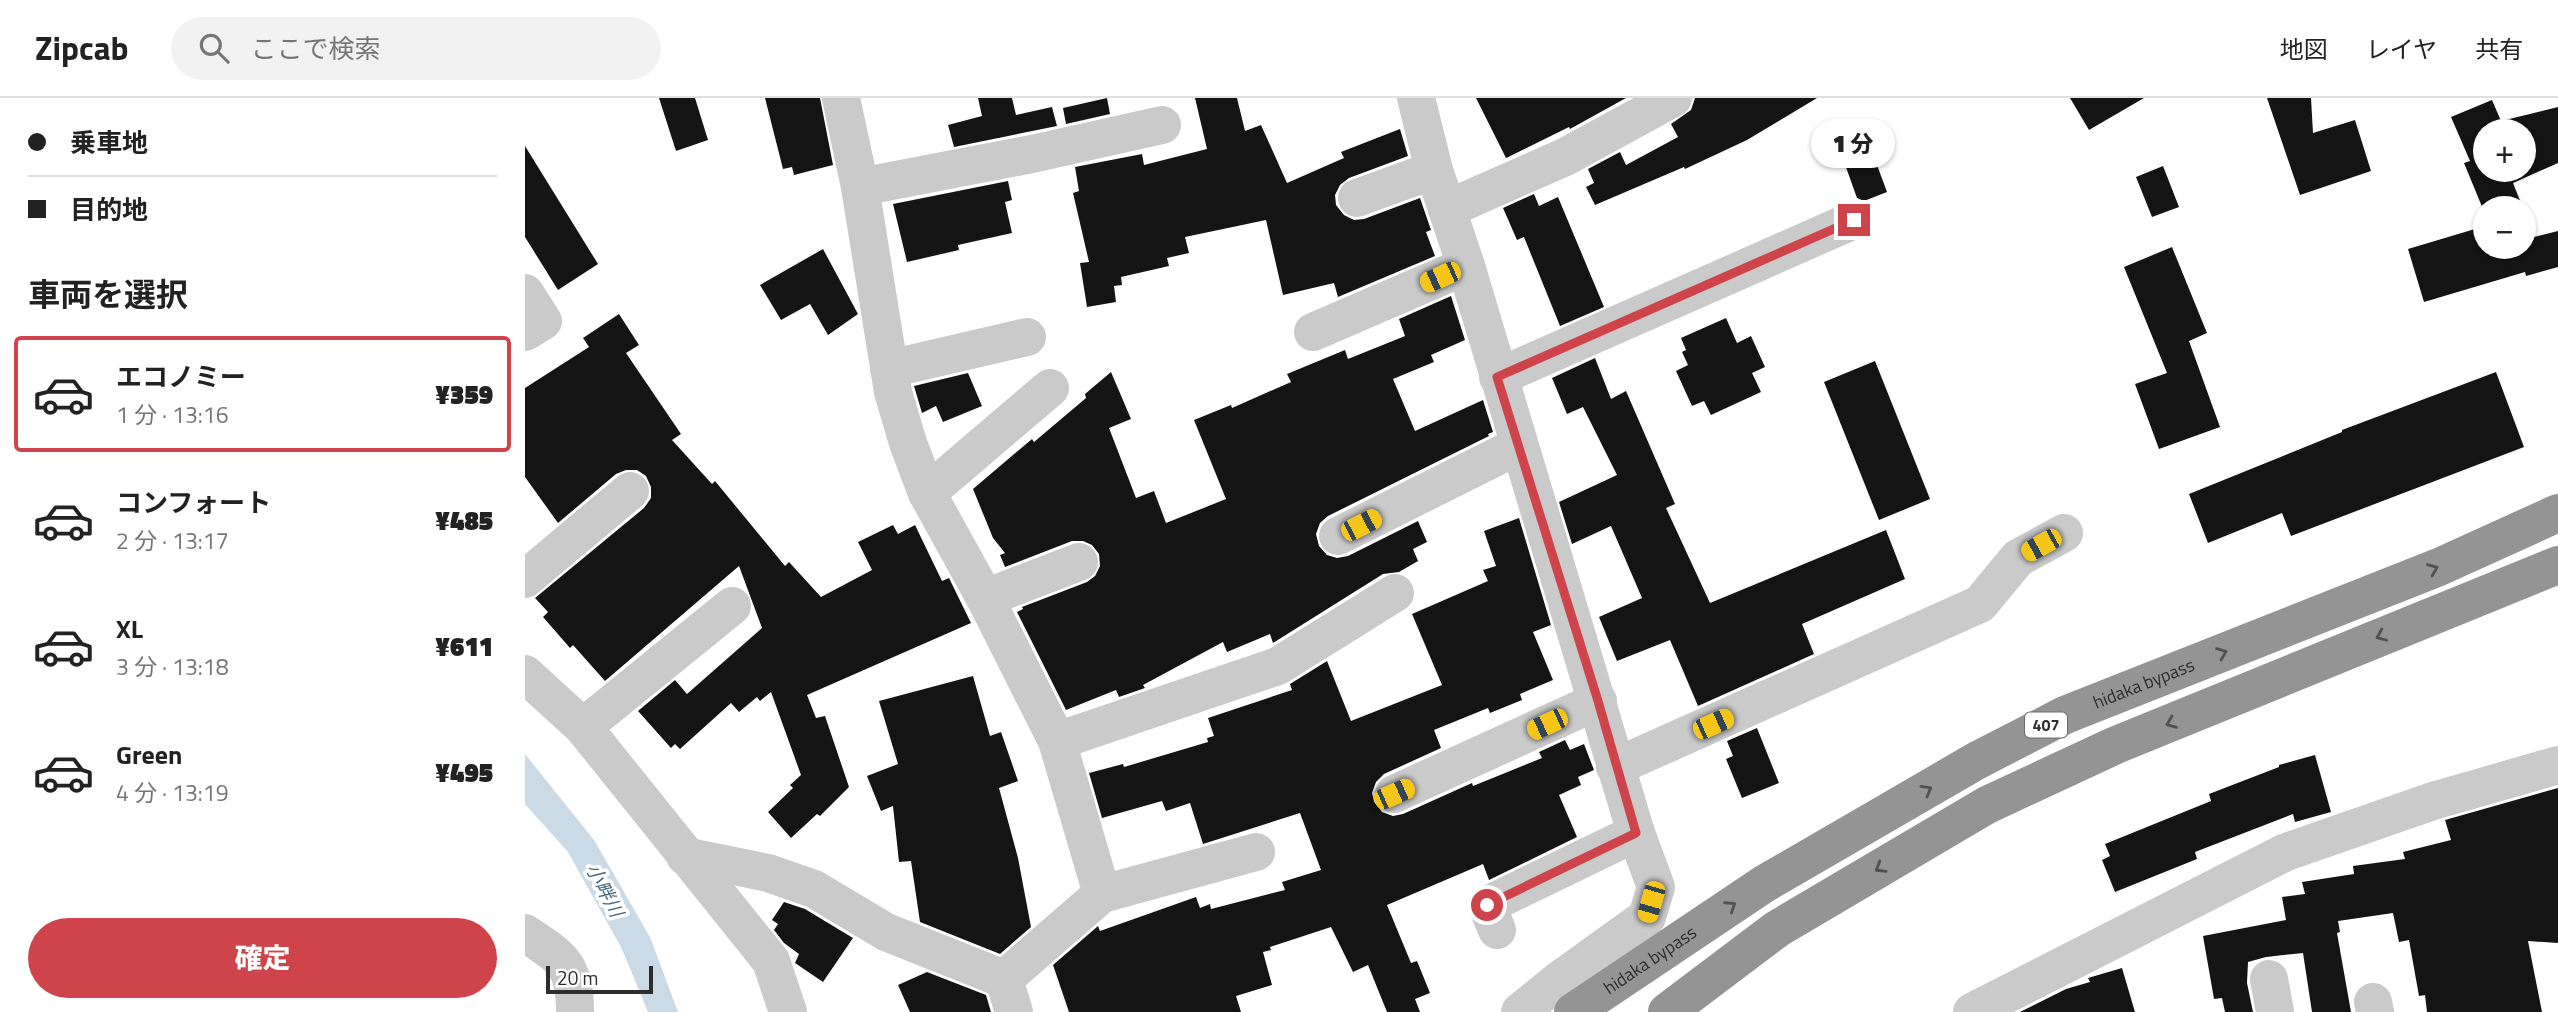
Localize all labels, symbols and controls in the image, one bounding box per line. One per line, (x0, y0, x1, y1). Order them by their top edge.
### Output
search box (171, 17, 661, 80)
text: Zipcab (35, 23, 129, 73)
icon: search (195, 29, 233, 67)
text: ここで検索 (251, 29, 381, 68)
text: 地図 (2280, 31, 2328, 67)
text: レイヤ (2366, 31, 2437, 67)
text: 共有 (2475, 31, 2523, 67)
callout: 1 分 (1812, 118, 1896, 167)
map controls (2473, 119, 2536, 259)
button: + (2473, 119, 2536, 182)
text: 乗車地 (70, 123, 148, 162)
text: 1 分 (1833, 126, 1873, 161)
text: 目的地 (70, 190, 148, 229)
button: − (2473, 196, 2536, 259)
route end (1838, 204, 1870, 236)
car (1417, 259, 1464, 295)
text: 車両を選択 (28, 270, 188, 318)
text: エコノミー (116, 357, 246, 396)
icon: car (32, 363, 95, 426)
text: ¥359 (435, 375, 493, 414)
text: 1 分 · 13:16 (116, 397, 229, 432)
text: コンフォート (116, 483, 271, 522)
icon: car (32, 489, 95, 552)
text: ¥485 (435, 501, 493, 540)
car (1338, 506, 1385, 544)
text: 2 分 · 13:17 (116, 523, 229, 558)
car (2018, 526, 2065, 564)
one-way arrow (2426, 563, 2438, 577)
text: XL (116, 609, 143, 648)
icon: car (32, 615, 95, 678)
text: ¥611 (435, 627, 493, 666)
one-way arrow (2376, 628, 2388, 642)
one-way arrow (2215, 648, 2227, 662)
text: 3 分 · 13:18 (116, 649, 229, 684)
street label: hidaka bypass (2089, 651, 2198, 716)
car (1524, 706, 1571, 742)
car (1690, 706, 1737, 742)
road number: 407 (2025, 712, 2067, 738)
one-way arrow (2165, 714, 2177, 728)
text: Green (116, 735, 182, 774)
icon: car (32, 741, 95, 804)
text: ¥495 (435, 753, 493, 792)
text: 4 分 · 13:19 (116, 775, 229, 810)
car (1371, 776, 1418, 812)
one-way arrow (1919, 785, 1932, 798)
water label: 小畔川 (579, 858, 633, 923)
one-way arrow (1875, 860, 1888, 873)
car (1636, 879, 1667, 925)
route start (1471, 889, 1503, 921)
one-way arrow (1724, 901, 1737, 914)
button: 確定 (28, 918, 497, 998)
street label: hidaka bypass (1598, 919, 1702, 1001)
scale bar (546, 963, 653, 995)
text: 20 m (557, 963, 598, 992)

